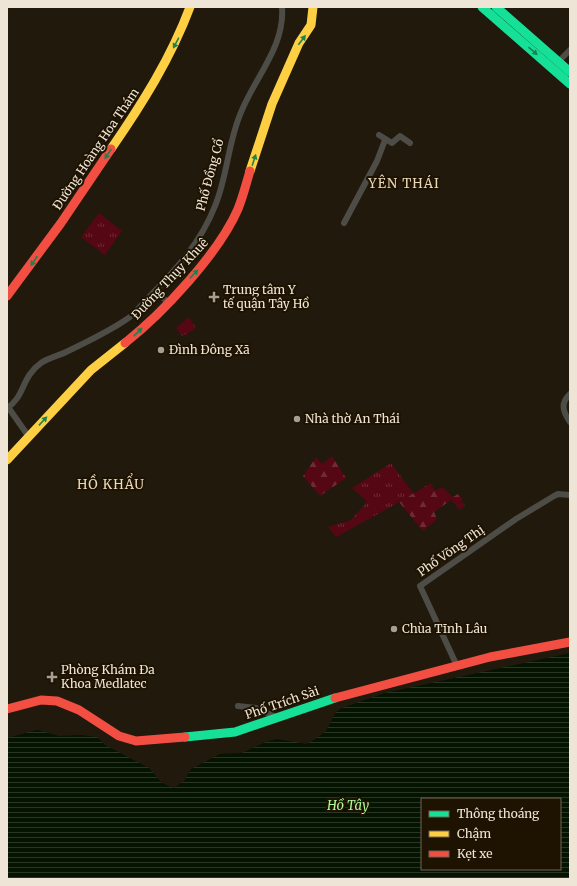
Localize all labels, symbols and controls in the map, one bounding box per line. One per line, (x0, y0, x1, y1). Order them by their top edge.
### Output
one-way arrow (298, 35, 306, 45)
one-way arrow (173, 37, 179, 49)
one-way arrow (528, 46, 537, 55)
street label: Đường Hoàng Hoa Thám (49, 85, 142, 212)
street label: Phố Đồng Cổ (193, 137, 226, 213)
one-way arrow (104, 149, 112, 159)
one-way arrow (251, 154, 257, 166)
district label: YÊN THÁI (367, 174, 440, 192)
street label: Đường Thụy Khuê (128, 235, 211, 322)
one-way arrow (30, 255, 38, 266)
one-way arrow (190, 269, 199, 279)
place label: Trung tâm Y tế quận Tây Hồ (223, 282, 309, 311)
marker: Trung tâm Y tế quận Tây Hồ (208, 291, 220, 303)
one-way arrow (133, 327, 143, 337)
place label: Đình Đông Xã (169, 342, 250, 357)
marker: Đình Đông Xã (156, 345, 166, 355)
place label: Nhà thờ An Thái (305, 411, 400, 426)
marker: Nhà thờ An Thái (292, 414, 302, 424)
one-way arrow (39, 416, 48, 426)
district label: HỒ KHẨU (77, 473, 145, 493)
street label: Phố Võng Thị (414, 522, 487, 579)
place label: Chùa Tĩnh Lâu (402, 621, 488, 636)
marker: Chùa Tĩnh Lâu (389, 624, 399, 634)
place label: Phòng Khám Đa Khoa Medlatec (61, 662, 155, 691)
marker: Phòng Khám Đa Khoa Medlatec (46, 671, 58, 683)
street label: Phố Trích Sài (243, 683, 321, 722)
water label: Hồ Tây (326, 797, 369, 814)
legend (421, 798, 561, 870)
text: Thông thoáng (457, 806, 540, 821)
text: Chậm (457, 826, 491, 841)
text: Kẹt xe (457, 846, 492, 861)

